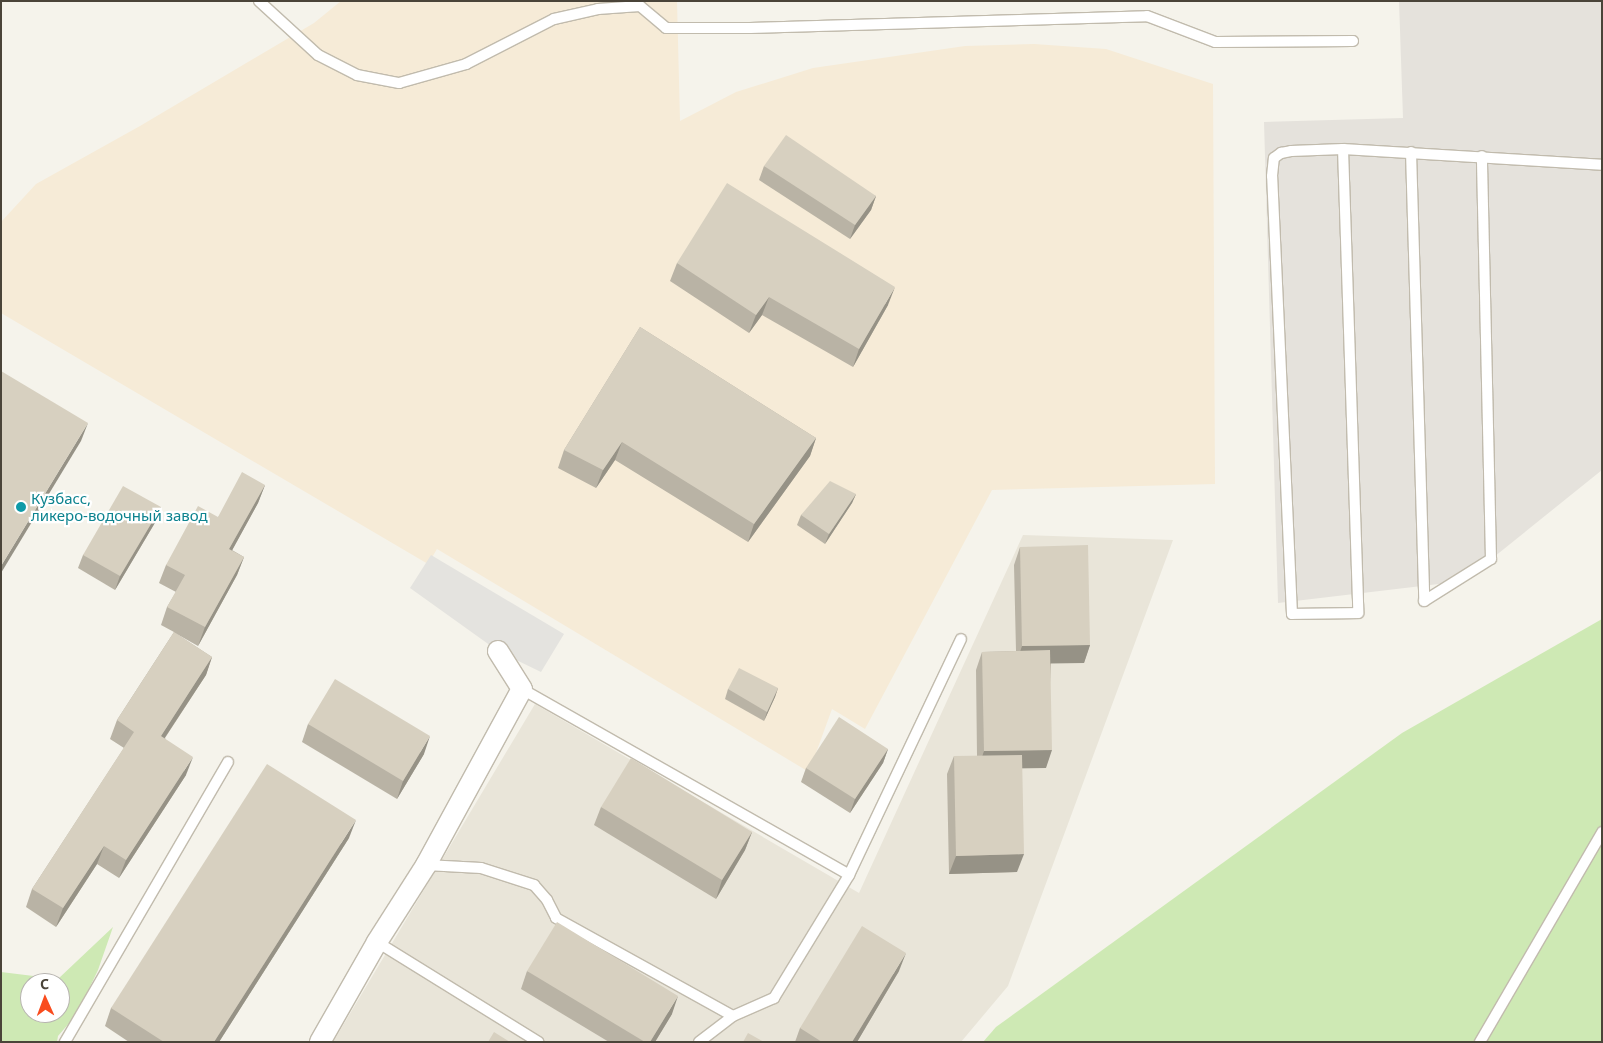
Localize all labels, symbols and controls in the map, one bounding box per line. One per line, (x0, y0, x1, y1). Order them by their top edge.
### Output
place label: Кузбасс, ликеро-водочный завод (31, 489, 208, 524)
marker: Кузбасс, ликеро-водочный завод (15, 501, 27, 513)
north arrow (20, 973, 70, 1023)
text: С (40, 974, 49, 993)

